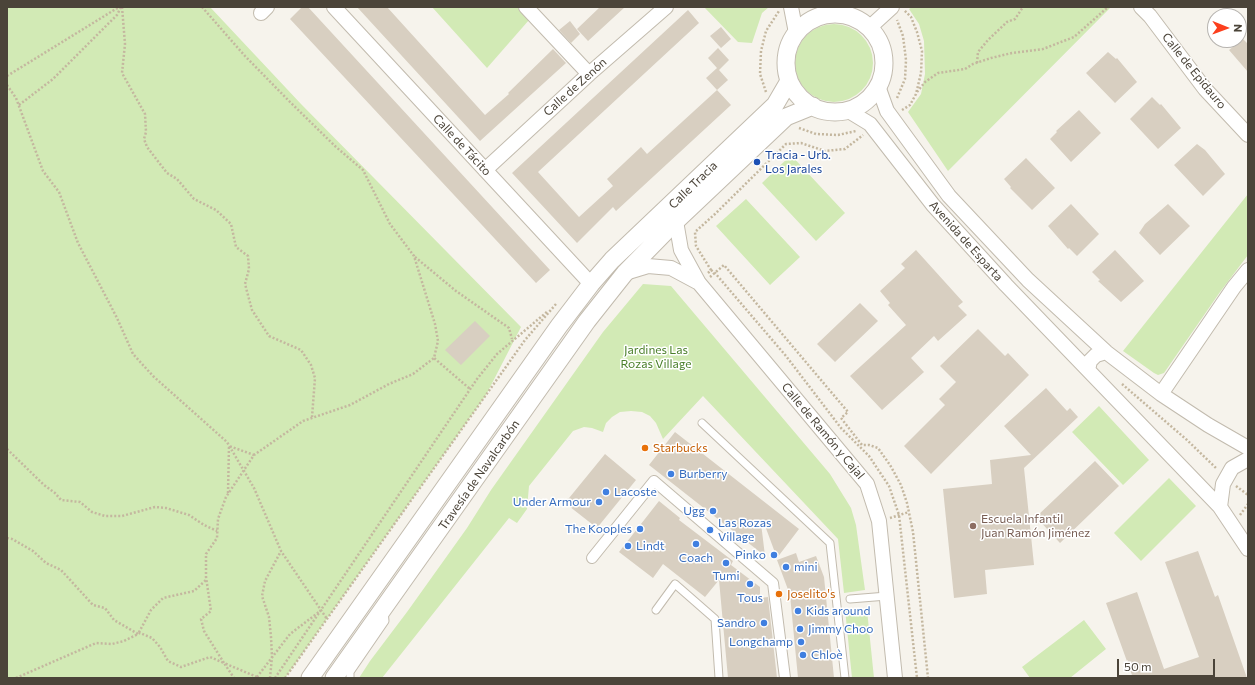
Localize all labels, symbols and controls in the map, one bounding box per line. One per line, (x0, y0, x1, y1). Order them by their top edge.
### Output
north arrow (1207, 8, 1247, 48)
text: N (1232, 24, 1245, 32)
street label: Calle de Epidauro (1159, 30, 1229, 112)
street label: Calle de Zenón (540, 55, 610, 119)
street label: Calle de Tácito (430, 111, 494, 179)
place label: Tracia - Urb. Los Jarales (765, 148, 831, 176)
marker: Tracia - Urb. Los Jarales (752, 157, 762, 167)
street label: Calle Tracia (666, 158, 720, 212)
street label: Avenida de Esparta (926, 198, 1006, 284)
park label: Jardines Las Rozas Village (620, 343, 692, 371)
street label: Calle de Ramón y Cajal (779, 380, 867, 482)
street label: Travesía de Navalcarbón (435, 417, 523, 533)
place label: Starbucks (653, 441, 708, 455)
marker: Starbucks (640, 443, 650, 453)
place label: Burberry (679, 467, 727, 481)
marker: Burberry (666, 469, 676, 479)
place label: Lacoste (614, 485, 657, 499)
marker: Lacoste (601, 487, 611, 497)
place label: Under Armour (513, 495, 591, 509)
marker: Under Armour (594, 497, 604, 507)
place label: Ugg (683, 504, 705, 518)
marker: Ugg (708, 506, 718, 516)
place label: Escuela Infantil Juan Ramón Jiménez (981, 512, 1090, 540)
place label: Las Rozas Village (718, 516, 771, 544)
marker: Escuela Infantil Juan Ramón Jiménez (968, 521, 978, 531)
place label: The Kooples (565, 522, 632, 536)
marker: The Kooples (635, 524, 645, 534)
marker: Las Rozas Village (705, 525, 715, 535)
place label: Lindt (636, 539, 665, 553)
marker: Coach (691, 539, 701, 549)
marker: Lindt (623, 541, 633, 551)
place label: Pinko (735, 548, 766, 562)
marker: Pinko (769, 550, 779, 560)
place label: Coach (679, 551, 713, 565)
marker: Tumi (721, 558, 731, 568)
place label: mini (794, 560, 818, 574)
marker: mini (781, 562, 791, 572)
place label: Tumi (713, 569, 739, 583)
marker: Tous (745, 579, 755, 589)
place label: Joselito's (787, 587, 835, 601)
marker: Joselito's (774, 589, 784, 599)
place label: Tous (737, 591, 763, 605)
place label: Kids around (806, 604, 870, 618)
marker: Kids around (793, 606, 803, 616)
place label: Sandro (717, 616, 756, 630)
marker: Sandro (759, 618, 769, 628)
place label: Jimmy Choo (808, 622, 873, 636)
marker: Jimmy Choo (795, 624, 805, 634)
place label: Longchamp (729, 635, 793, 649)
marker: Longchamp (796, 637, 806, 647)
place label: Chloè (811, 648, 843, 662)
marker: Chloè (798, 650, 808, 660)
scale bar (1119, 651, 1217, 677)
text: 50 m (1124, 659, 1152, 673)

